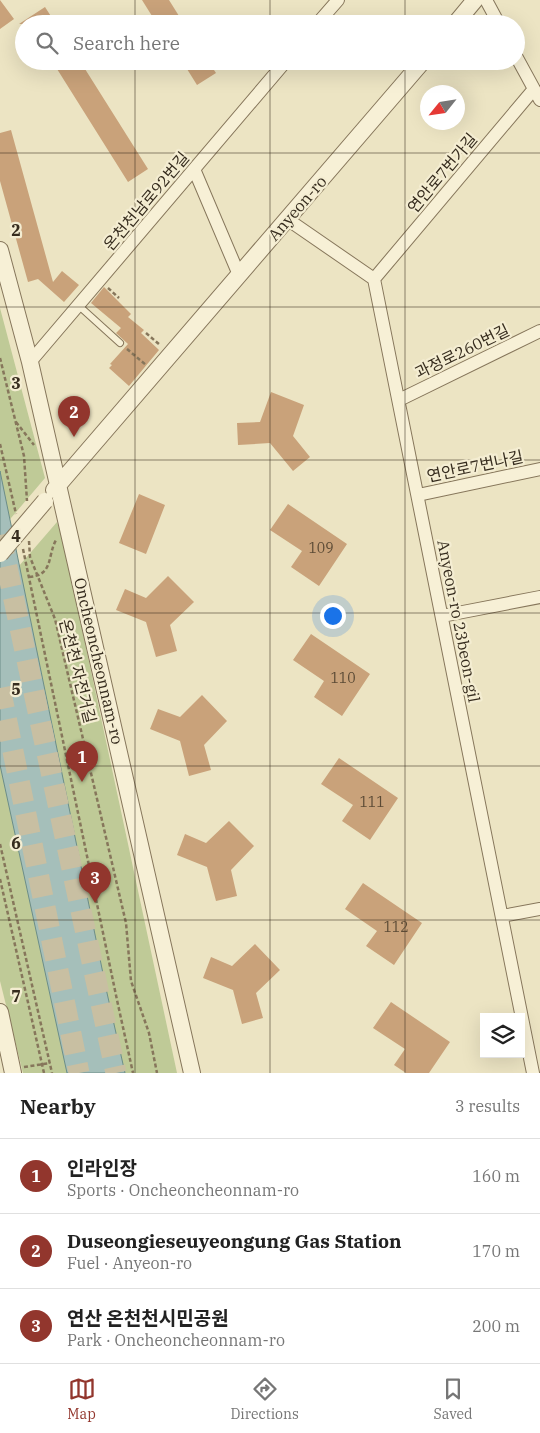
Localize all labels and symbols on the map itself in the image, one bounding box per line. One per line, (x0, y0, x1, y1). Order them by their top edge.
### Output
north arrow (420, 85, 465, 130)
street label: 연안로7번가길 (403, 129, 481, 217)
street label: 온천천남로92번길 (99, 148, 193, 254)
street label: Anyeon-ro (263, 171, 331, 245)
text: 2 (11, 220, 21, 240)
street label: 과정로260번길 (412, 320, 512, 382)
text: 3 (11, 373, 21, 393)
pin: 2 (58, 396, 90, 437)
street label: 연안로7번나길 (425, 446, 525, 486)
text: 4 (11, 526, 21, 546)
street label: Anyeon-ro 23beon-gil (433, 538, 485, 704)
house number: 109 (308, 539, 334, 557)
street label: Oncheoncheonnam-ro (70, 576, 128, 746)
your location (320, 603, 346, 629)
street label: 온천천 자전거길 (55, 617, 101, 725)
house number: 110 (330, 669, 356, 687)
text: 5 (11, 679, 21, 699)
pin: 1 (66, 741, 98, 782)
house number: 111 (359, 793, 385, 811)
text: 6 (11, 833, 21, 853)
pin: 3 (79, 862, 111, 903)
house number: 112 (383, 918, 409, 936)
text: 7 (11, 986, 21, 1006)

